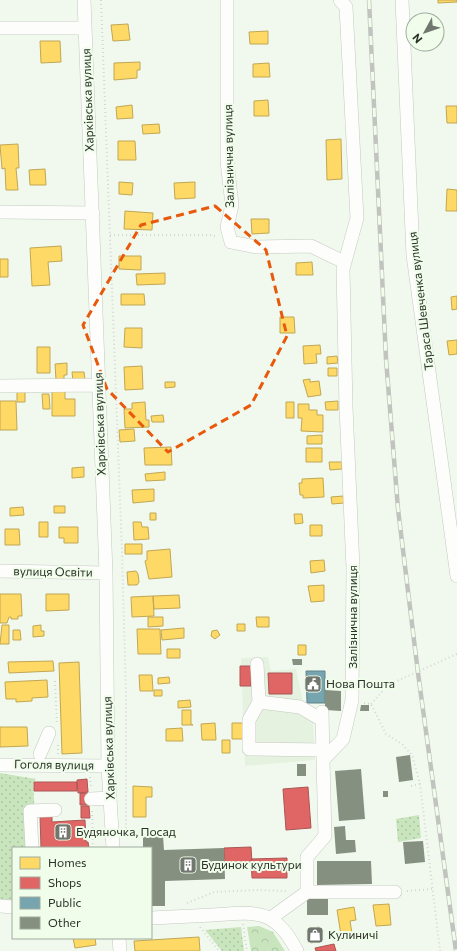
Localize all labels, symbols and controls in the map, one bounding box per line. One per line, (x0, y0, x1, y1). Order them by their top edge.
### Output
north arrow (405, 12, 445, 52)
text: N (409, 31, 425, 46)
street label: Харківська вулиця (78, 48, 96, 152)
street label: Залізнична вулиця (220, 104, 236, 208)
street label: Тараса Шевченка вулиця (405, 231, 435, 371)
street label: Харківська вулиця (90, 372, 108, 476)
street label: вулиця Освіти (13, 563, 93, 579)
street label: Залізнична вулиця (345, 565, 359, 669)
public building icon: Нова Пошта (303, 674, 323, 694)
place label: Нова Пошта (326, 676, 395, 690)
street label: Харківська вулиця (99, 696, 117, 800)
street label: Гоголя вулиця (14, 756, 94, 772)
building icon: Будяночка, Посад (53, 822, 73, 842)
place label: Будяночка, Посад (76, 824, 176, 838)
legend (12, 847, 152, 939)
text: Homes (48, 855, 86, 869)
building icon: Будинок культури (178, 855, 198, 875)
place label: Будинок культури (201, 857, 302, 871)
text: Shops (48, 875, 82, 889)
text: Public (48, 895, 81, 909)
text: Other (48, 915, 81, 929)
shop icon: Кулиничі (305, 925, 325, 945)
place label: Кулиничі (328, 927, 378, 941)

